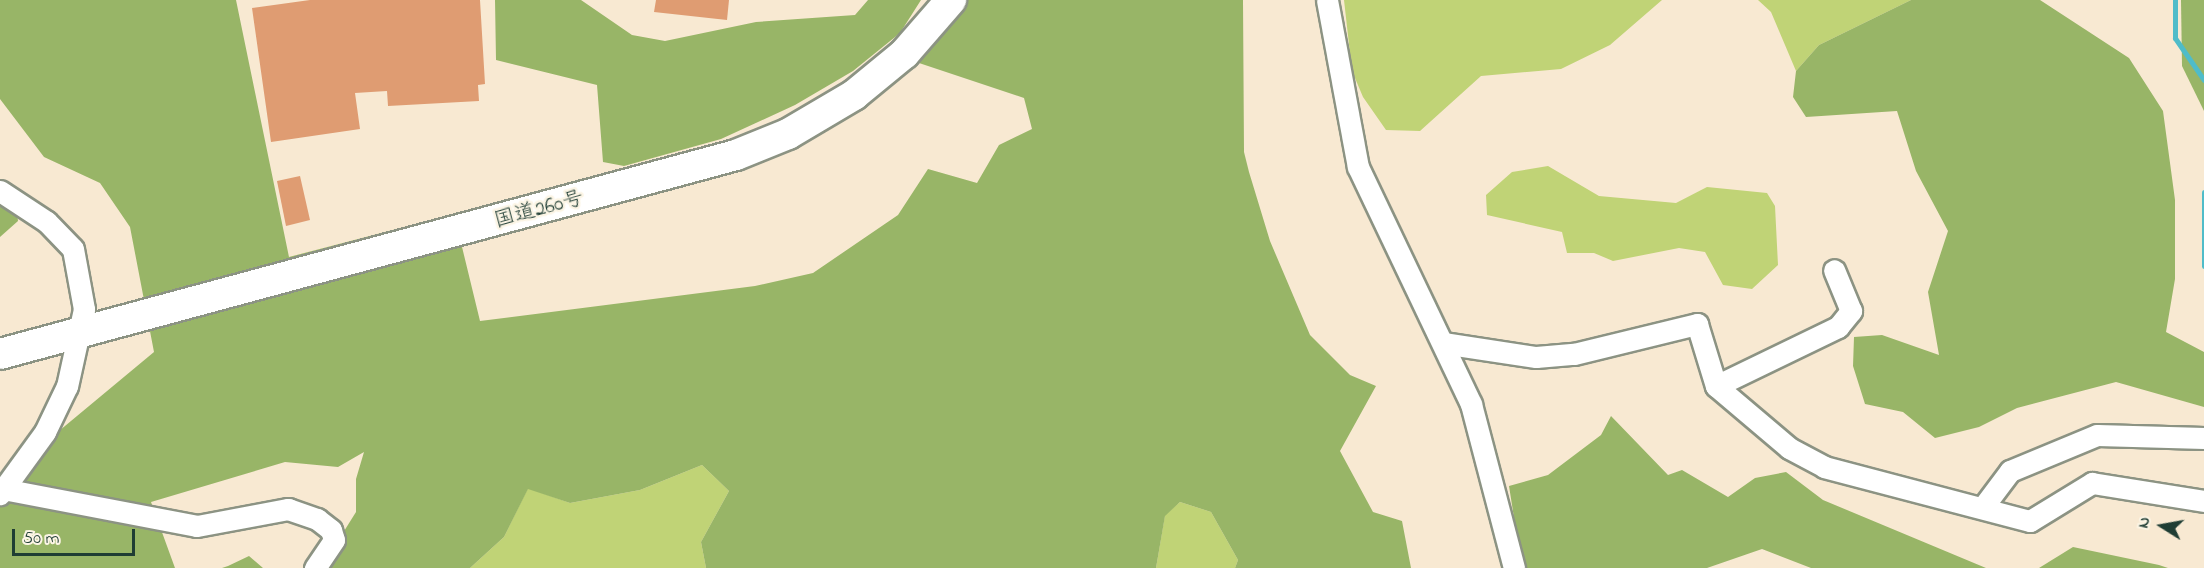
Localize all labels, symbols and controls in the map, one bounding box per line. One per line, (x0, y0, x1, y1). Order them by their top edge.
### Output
street label: 国道260号 (491, 186, 587, 234)
north arrow (2132, 496, 2192, 556)
text: N (2132, 515, 2157, 530)
scale bar (15, 517, 138, 555)
text: 50 m (23, 526, 60, 552)

